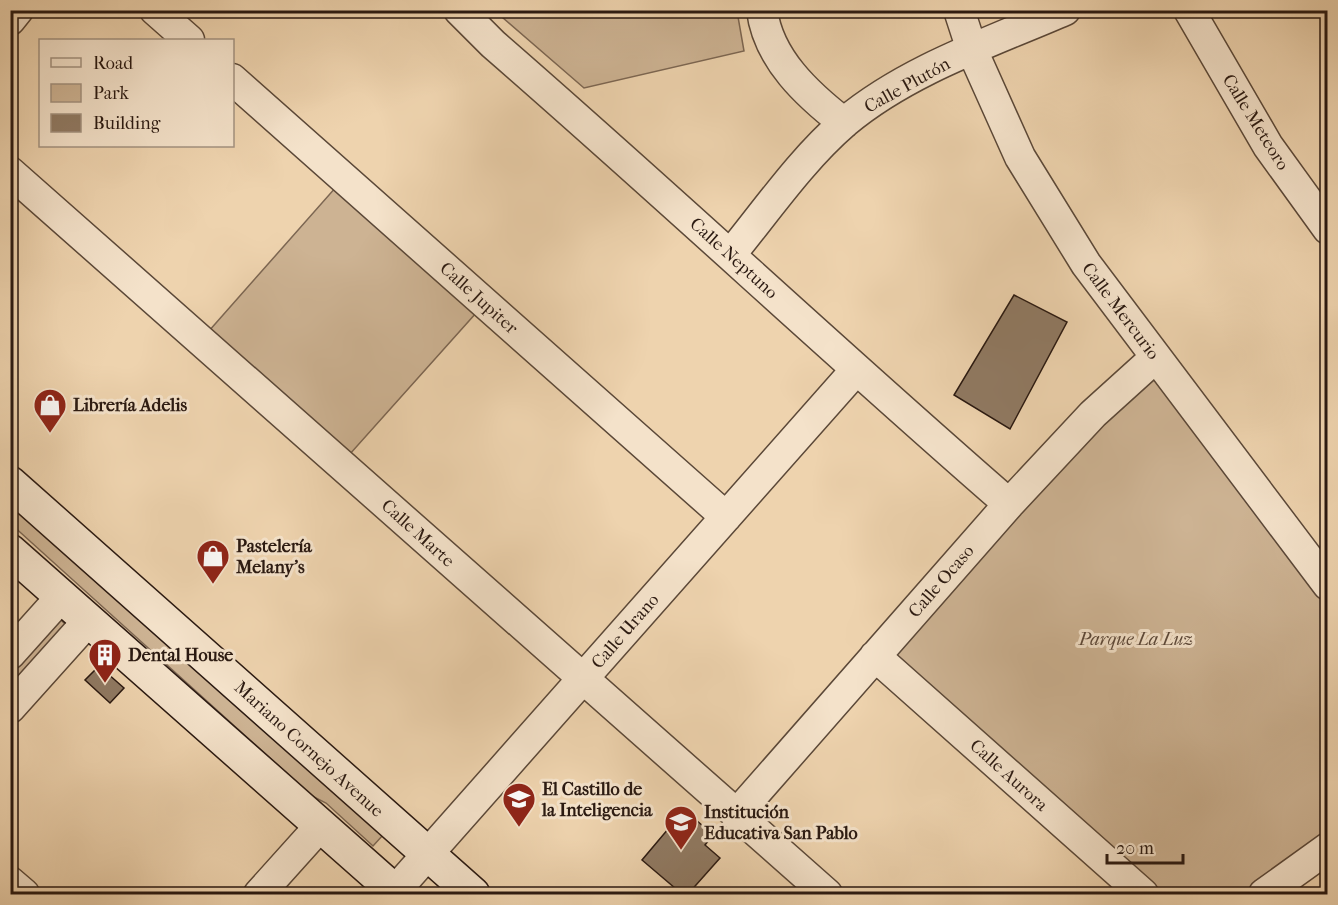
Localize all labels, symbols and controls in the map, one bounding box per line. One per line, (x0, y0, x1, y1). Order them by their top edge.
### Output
legend (39, 39, 234, 147)
text: Road (93, 53, 133, 74)
street label: Calle Plutón (861, 53, 954, 118)
street label: Calle Meteoro (1218, 70, 1293, 174)
text: Park (93, 83, 130, 104)
text: Building (93, 113, 161, 134)
street label: Calle Neptuno (685, 213, 782, 303)
street label: Calle Jupiter (435, 258, 522, 339)
street label: Calle Mercurio (1077, 259, 1164, 364)
shop icon: Librería Adelis (32, 387, 68, 434)
place label: Librería Adelis (73, 395, 188, 416)
street label: Calle Marte (377, 495, 459, 572)
place label: Pastelería Melany's (235, 536, 313, 578)
shop icon: Pastelería Melany's (195, 538, 231, 585)
street label: Calle Ocaso (904, 541, 979, 622)
street label: Calle Urano (587, 590, 664, 673)
park label: Parque La Luz (1078, 629, 1193, 650)
building icon: Dental House (87, 637, 123, 684)
place label: Dental House (128, 645, 233, 666)
street label: Mariano Cornejo Avenue (230, 677, 388, 822)
street label: Calle Aurora (966, 735, 1052, 816)
place label: El Castillo de la Inteligencia (541, 779, 653, 821)
school or university icon: El Castillo de la Inteligencia (501, 781, 537, 828)
place label: Institución Educativa San Pablo (704, 802, 858, 844)
school or university icon: Institución Educativa San Pablo (663, 804, 699, 851)
scale bar (1107, 827, 1184, 865)
text: 20 m (1116, 838, 1154, 859)

